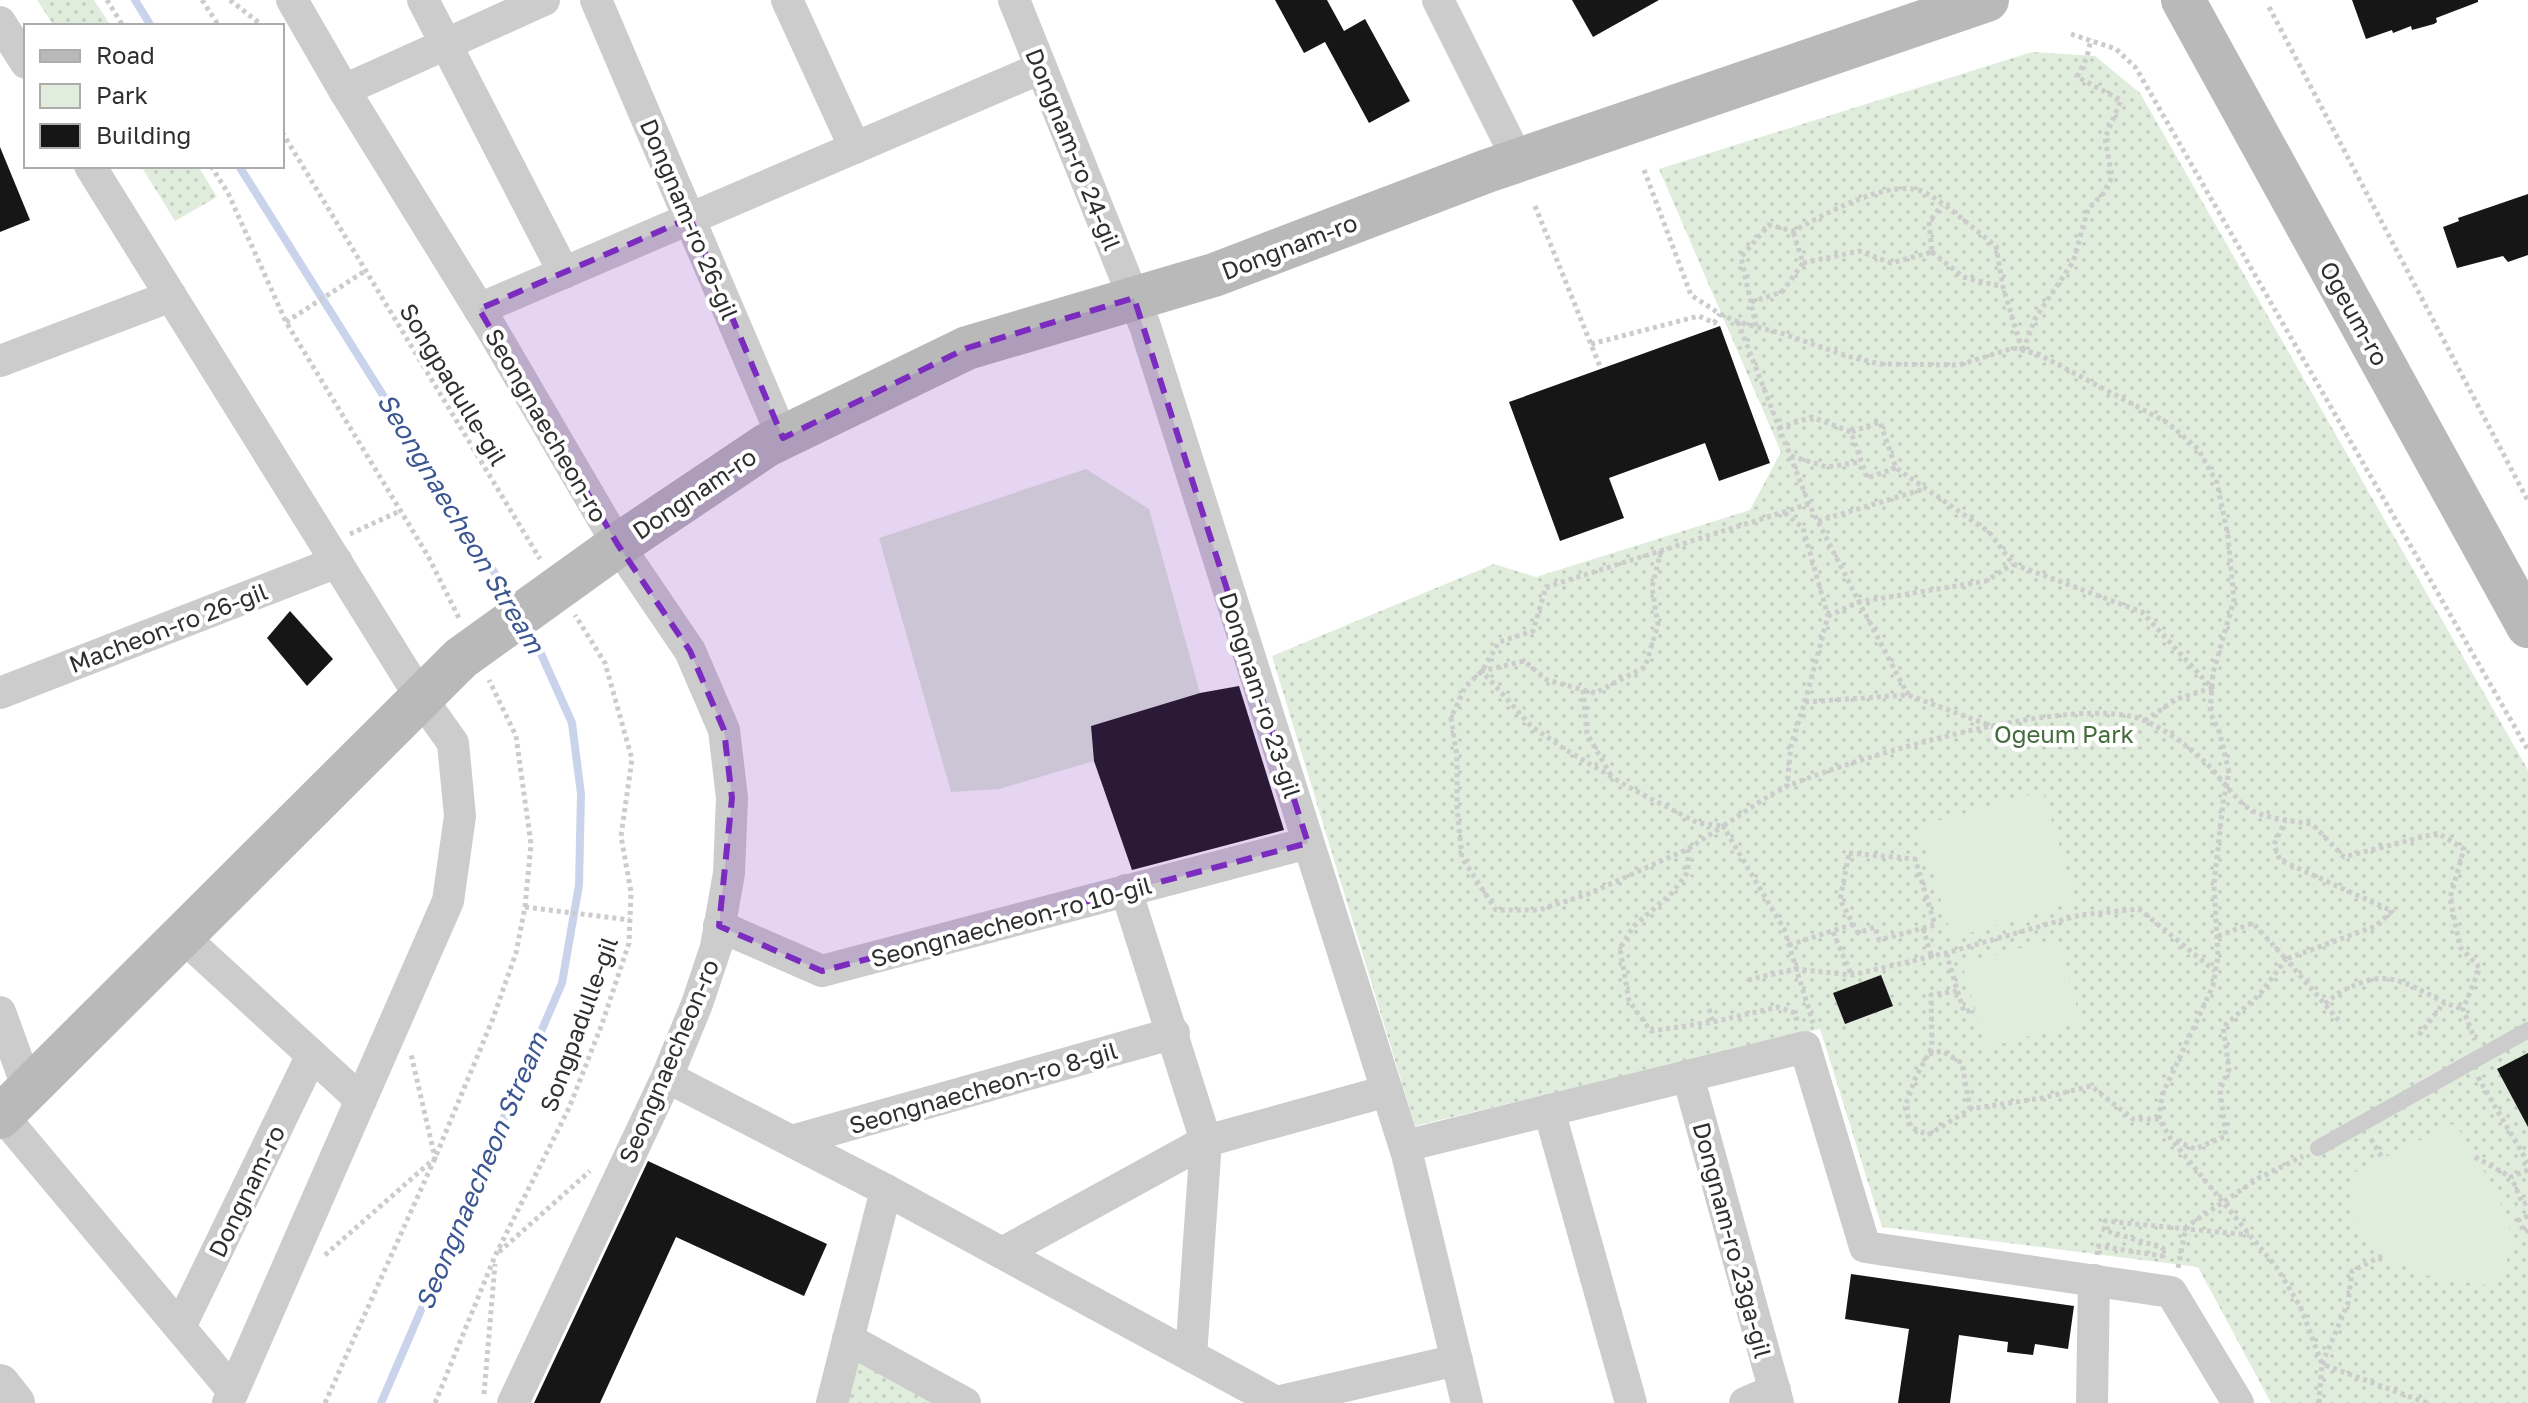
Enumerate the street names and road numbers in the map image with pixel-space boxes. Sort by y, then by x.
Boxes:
street label: Dongnam-ro 24-gil [1020,44,1128,254]
street label: Dongnam-ro 26-gil [635,114,745,324]
street label: Dongnam-ro [1217,207,1361,285]
street label: Ogeum-ro [2314,256,2396,370]
street label: Songpadulle-gil [394,298,514,470]
street label: Seongnaecheon-ro [480,323,614,527]
street label: Dongnam-ro [627,441,761,545]
street label: Macheon-ro 26-gil [65,576,271,678]
street label: Dongnam-ro 23-gil [1214,588,1308,802]
street label: Seongnaecheon-ro 10-gil [867,870,1155,972]
street label: Songpadulle-gil [533,933,623,1115]
street label: Seongnaecheon-ro [612,955,724,1167]
street label: Seongnaecheon-ro 8-gil [846,1035,1120,1139]
street label: Dongnam-ro 23ga-gil [1688,1119,1778,1361]
street label: Dongnam-ro [202,1120,290,1262]

